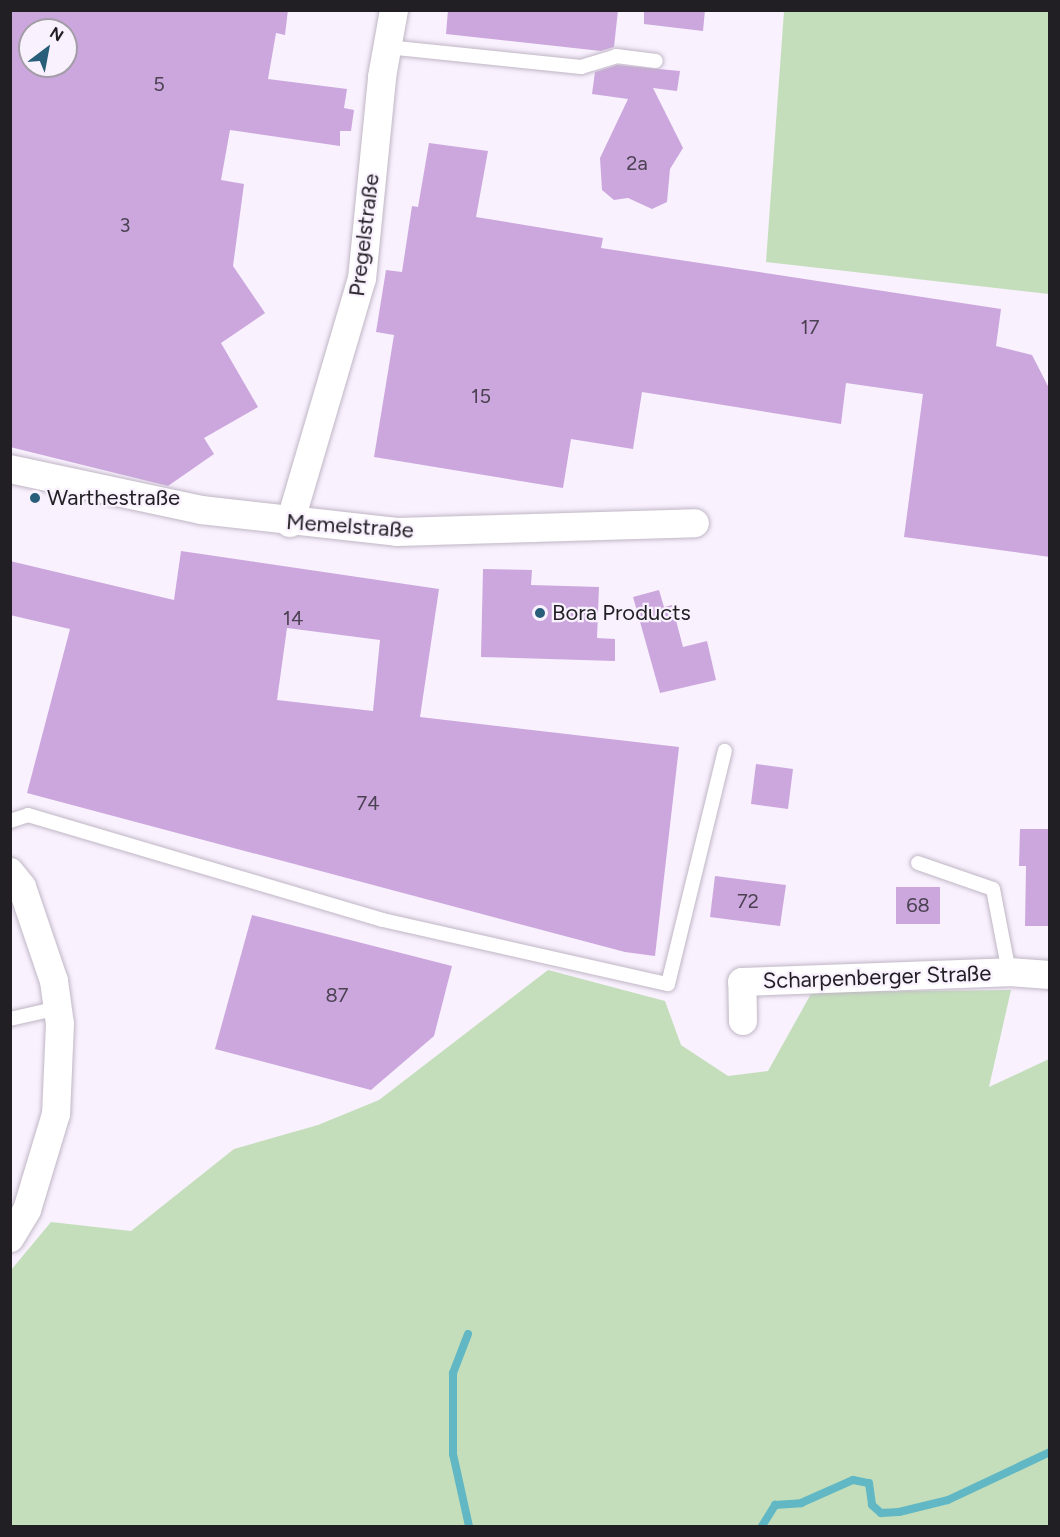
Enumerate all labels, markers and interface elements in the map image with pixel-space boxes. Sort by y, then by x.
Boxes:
north arrow [18,18,78,78]
text: N [46,23,67,45]
house number: 5 [153,72,165,96]
house number: 2a [626,151,648,175]
street label: Pregelstraße [343,172,385,298]
house number: 3 [120,213,130,237]
house number: 17 [801,315,819,339]
house number: 15 [471,384,491,408]
place label: Warthestraße [47,485,180,511]
marker: Warthestraße [28,491,42,505]
street label: Memelstraße [285,508,415,544]
place label: Bora Products [552,600,691,626]
house number: 14 [283,606,303,630]
marker: Bora Products [533,606,547,620]
house number: 74 [356,791,380,815]
house number: 72 [737,889,759,913]
house number: 68 [906,893,930,917]
street label: Scharpenberger Straße [762,960,992,994]
house number: 87 [325,983,349,1007]

